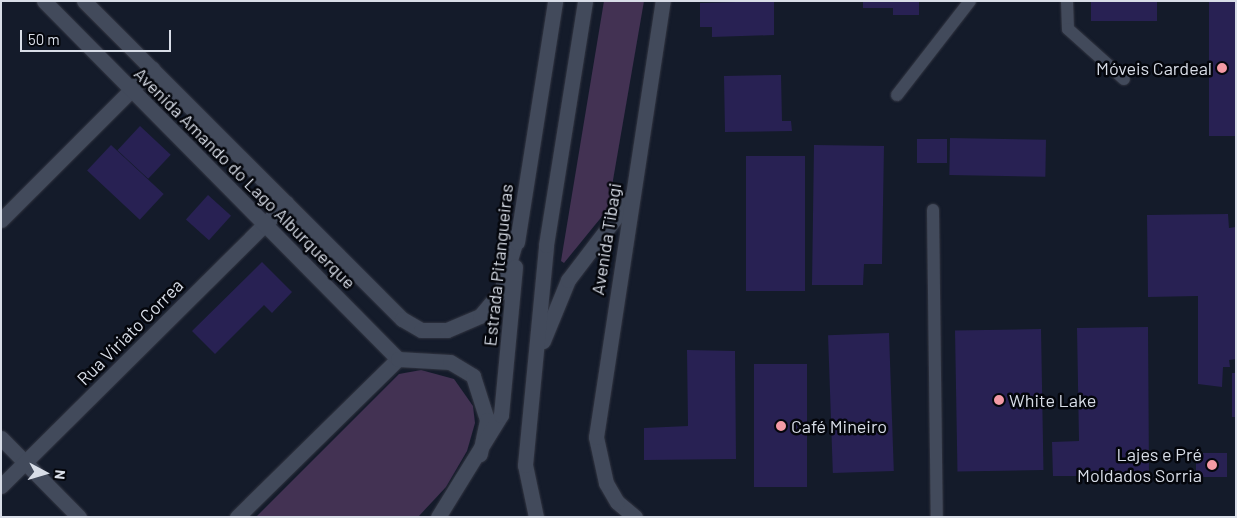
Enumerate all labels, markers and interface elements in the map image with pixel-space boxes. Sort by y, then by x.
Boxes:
scale bar [22,20,174,52]
text: 50 m [28,30,60,48]
place label: Móveis Cardeal [1096,57,1212,79]
marker: Móveis Cardeal [1216,62,1228,74]
street label: Avenida Amando do Lago Alburquerque [130,63,360,293]
street label: Avenida Tibagi [586,182,626,296]
street label: Estrada Pitangueiras [479,183,517,347]
street label: Rua Viriato Correa [72,274,188,390]
place label: White Lake [1009,389,1096,411]
marker: White Lake [993,394,1005,406]
place label: Café Mineiro [791,415,887,437]
marker: Café Mineiro [775,420,787,432]
place label: Lajes e Pré Moldados Sorria [1077,444,1202,486]
north arrow [20,448,70,498]
marker: Lajes e Pré Moldados Sorria [1206,459,1218,471]
text: N [51,469,69,480]

